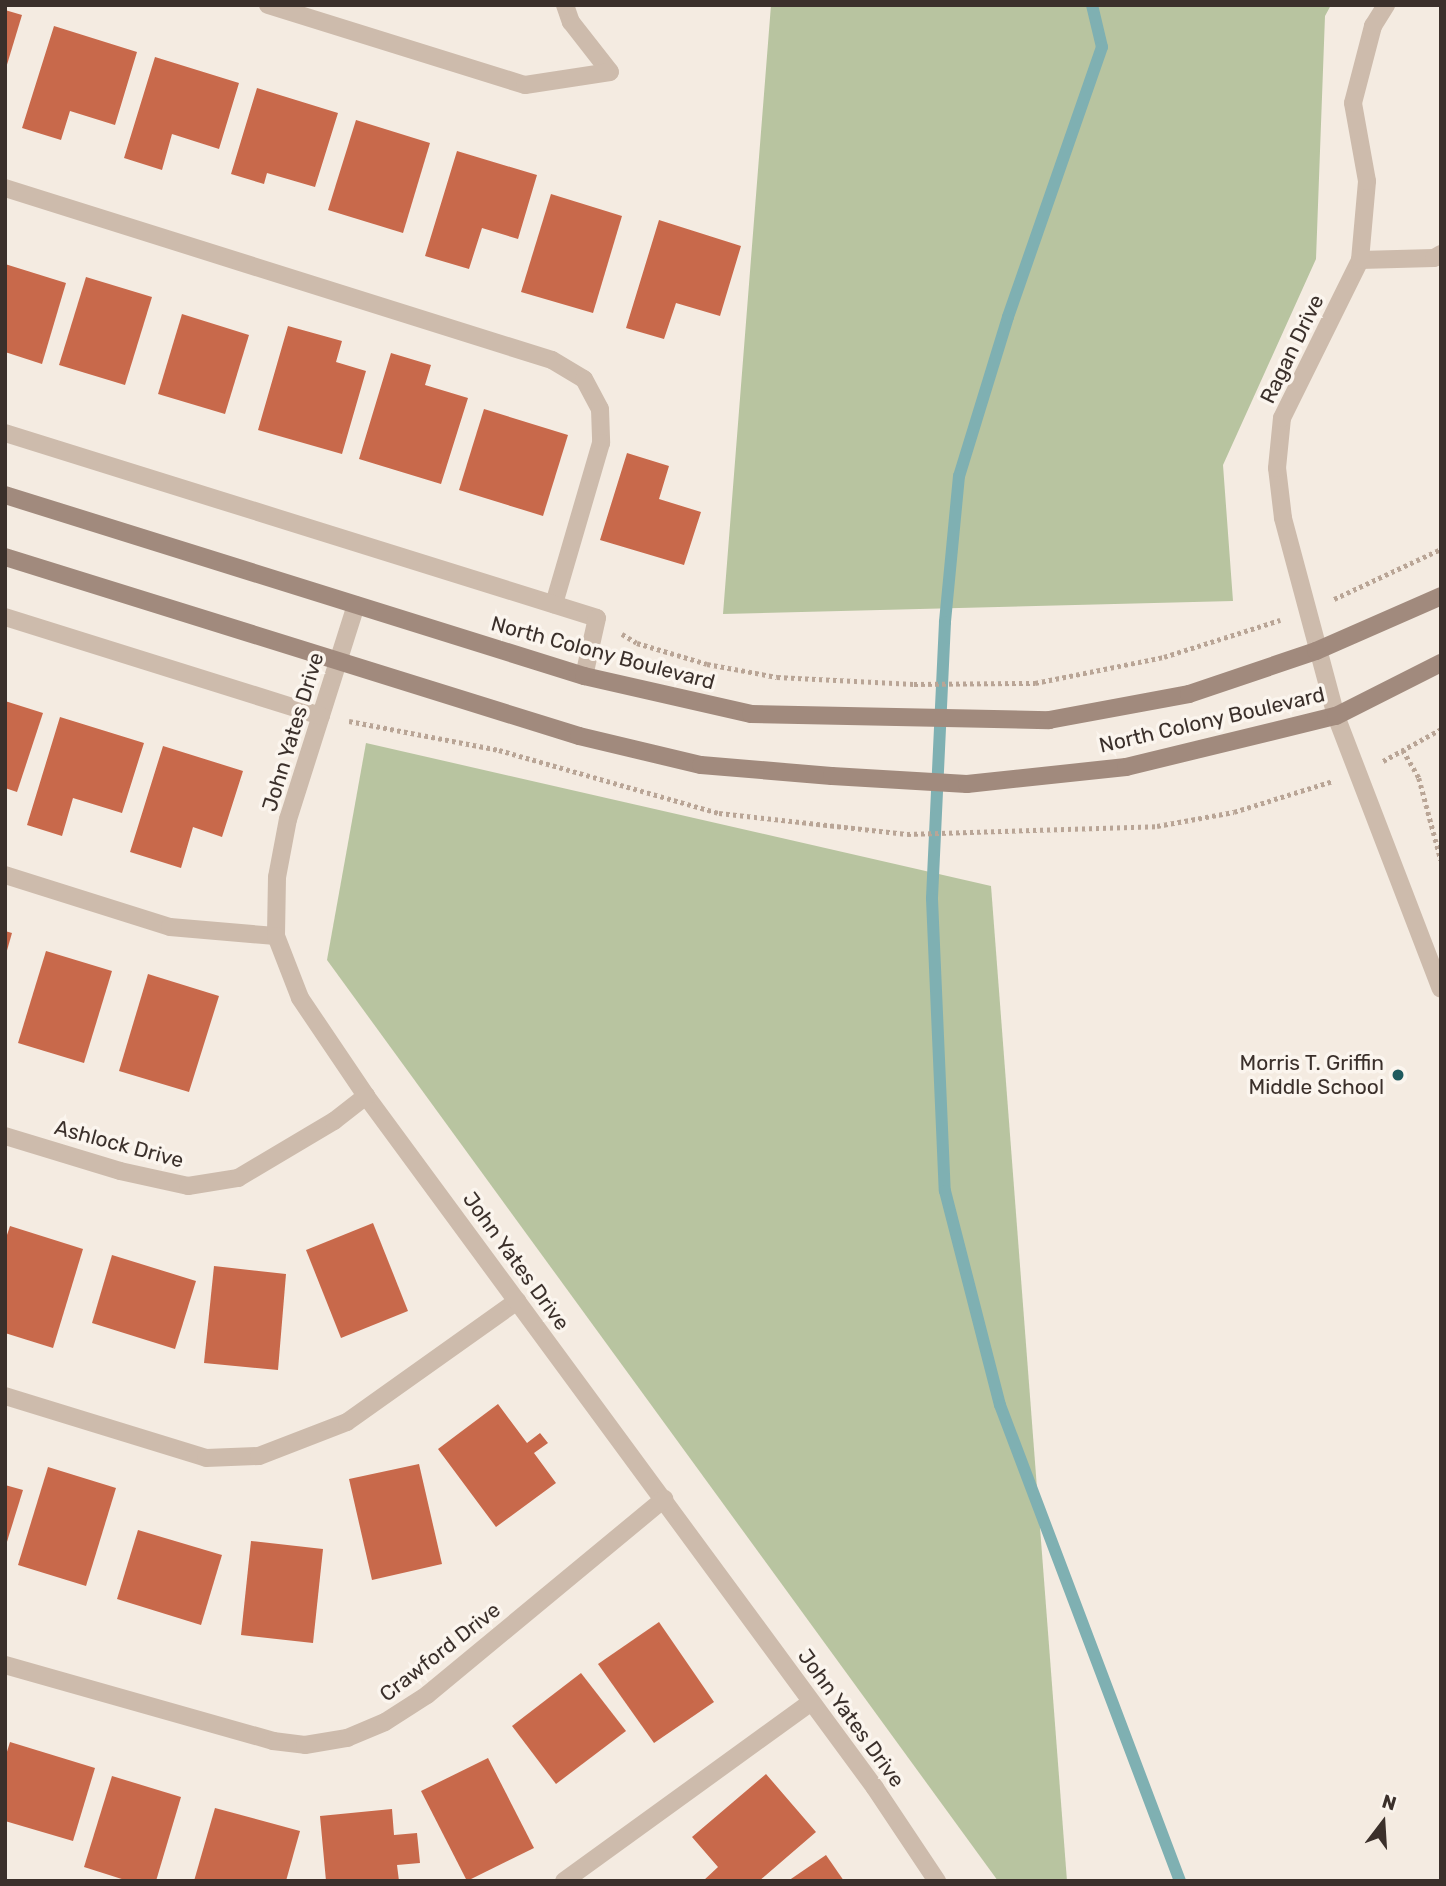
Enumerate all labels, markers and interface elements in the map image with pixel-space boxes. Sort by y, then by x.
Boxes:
street label: Ragan Drive [1255,291,1329,407]
street label: North Colony Boulevard [488,611,718,695]
street label: John Yates Drive [257,649,329,815]
street label: North Colony Boulevard [1096,682,1328,758]
place label: Morris T. Griffin Middle School [1239,1050,1384,1100]
marker: Morris T. Griffin Middle School [1390,1067,1406,1083]
street label: Ashlock Drive [52,1115,186,1173]
street label: John Yates Drive [457,1187,575,1335]
street label: Crawford Drive [375,1597,505,1707]
street label: John Yates Drive [792,1644,910,1792]
north arrow [1348,1788,1418,1858]
text: N [1379,1789,1399,1815]

